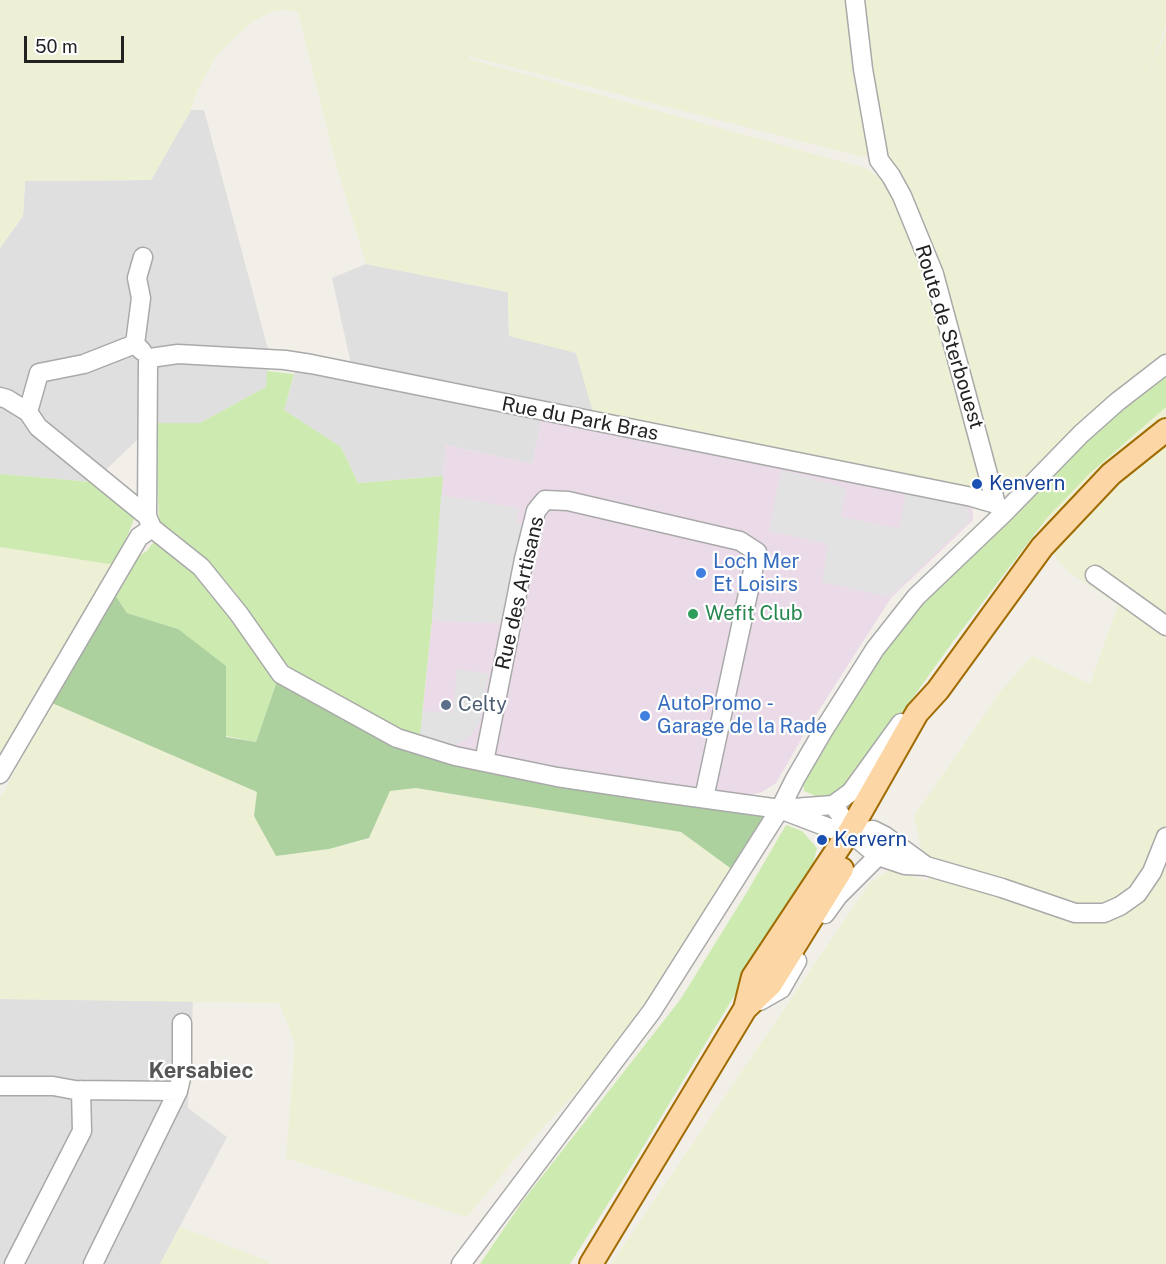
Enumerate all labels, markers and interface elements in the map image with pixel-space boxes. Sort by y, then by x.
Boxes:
scale bar [27,24,128,62]
text: 50 m [35,36,78,57]
street label: Route de Sterbouest [910,242,988,432]
street label: Rue du Park Bras [500,392,660,446]
place label: Kenvern [989,472,1065,496]
marker: Kenvern [970,477,984,491]
street label: Rue des Artisans [491,514,549,672]
place label: Loch Mer Et Loisirs [713,550,799,597]
marker: Loch Mer Et Loisirs [694,566,708,580]
place label: Wefit Club [705,602,803,626]
marker: Wefit Club [686,607,700,621]
place label: AutoPromo - Garage de la Rade [657,692,827,739]
place label: Celty [458,693,507,717]
marker: Celty [439,698,453,712]
marker: AutoPromo - Garage de la Rade [638,709,652,723]
place label: Kervern [834,828,907,852]
marker: Kervern [815,833,829,847]
district label: Kersabiec [149,1058,253,1084]

